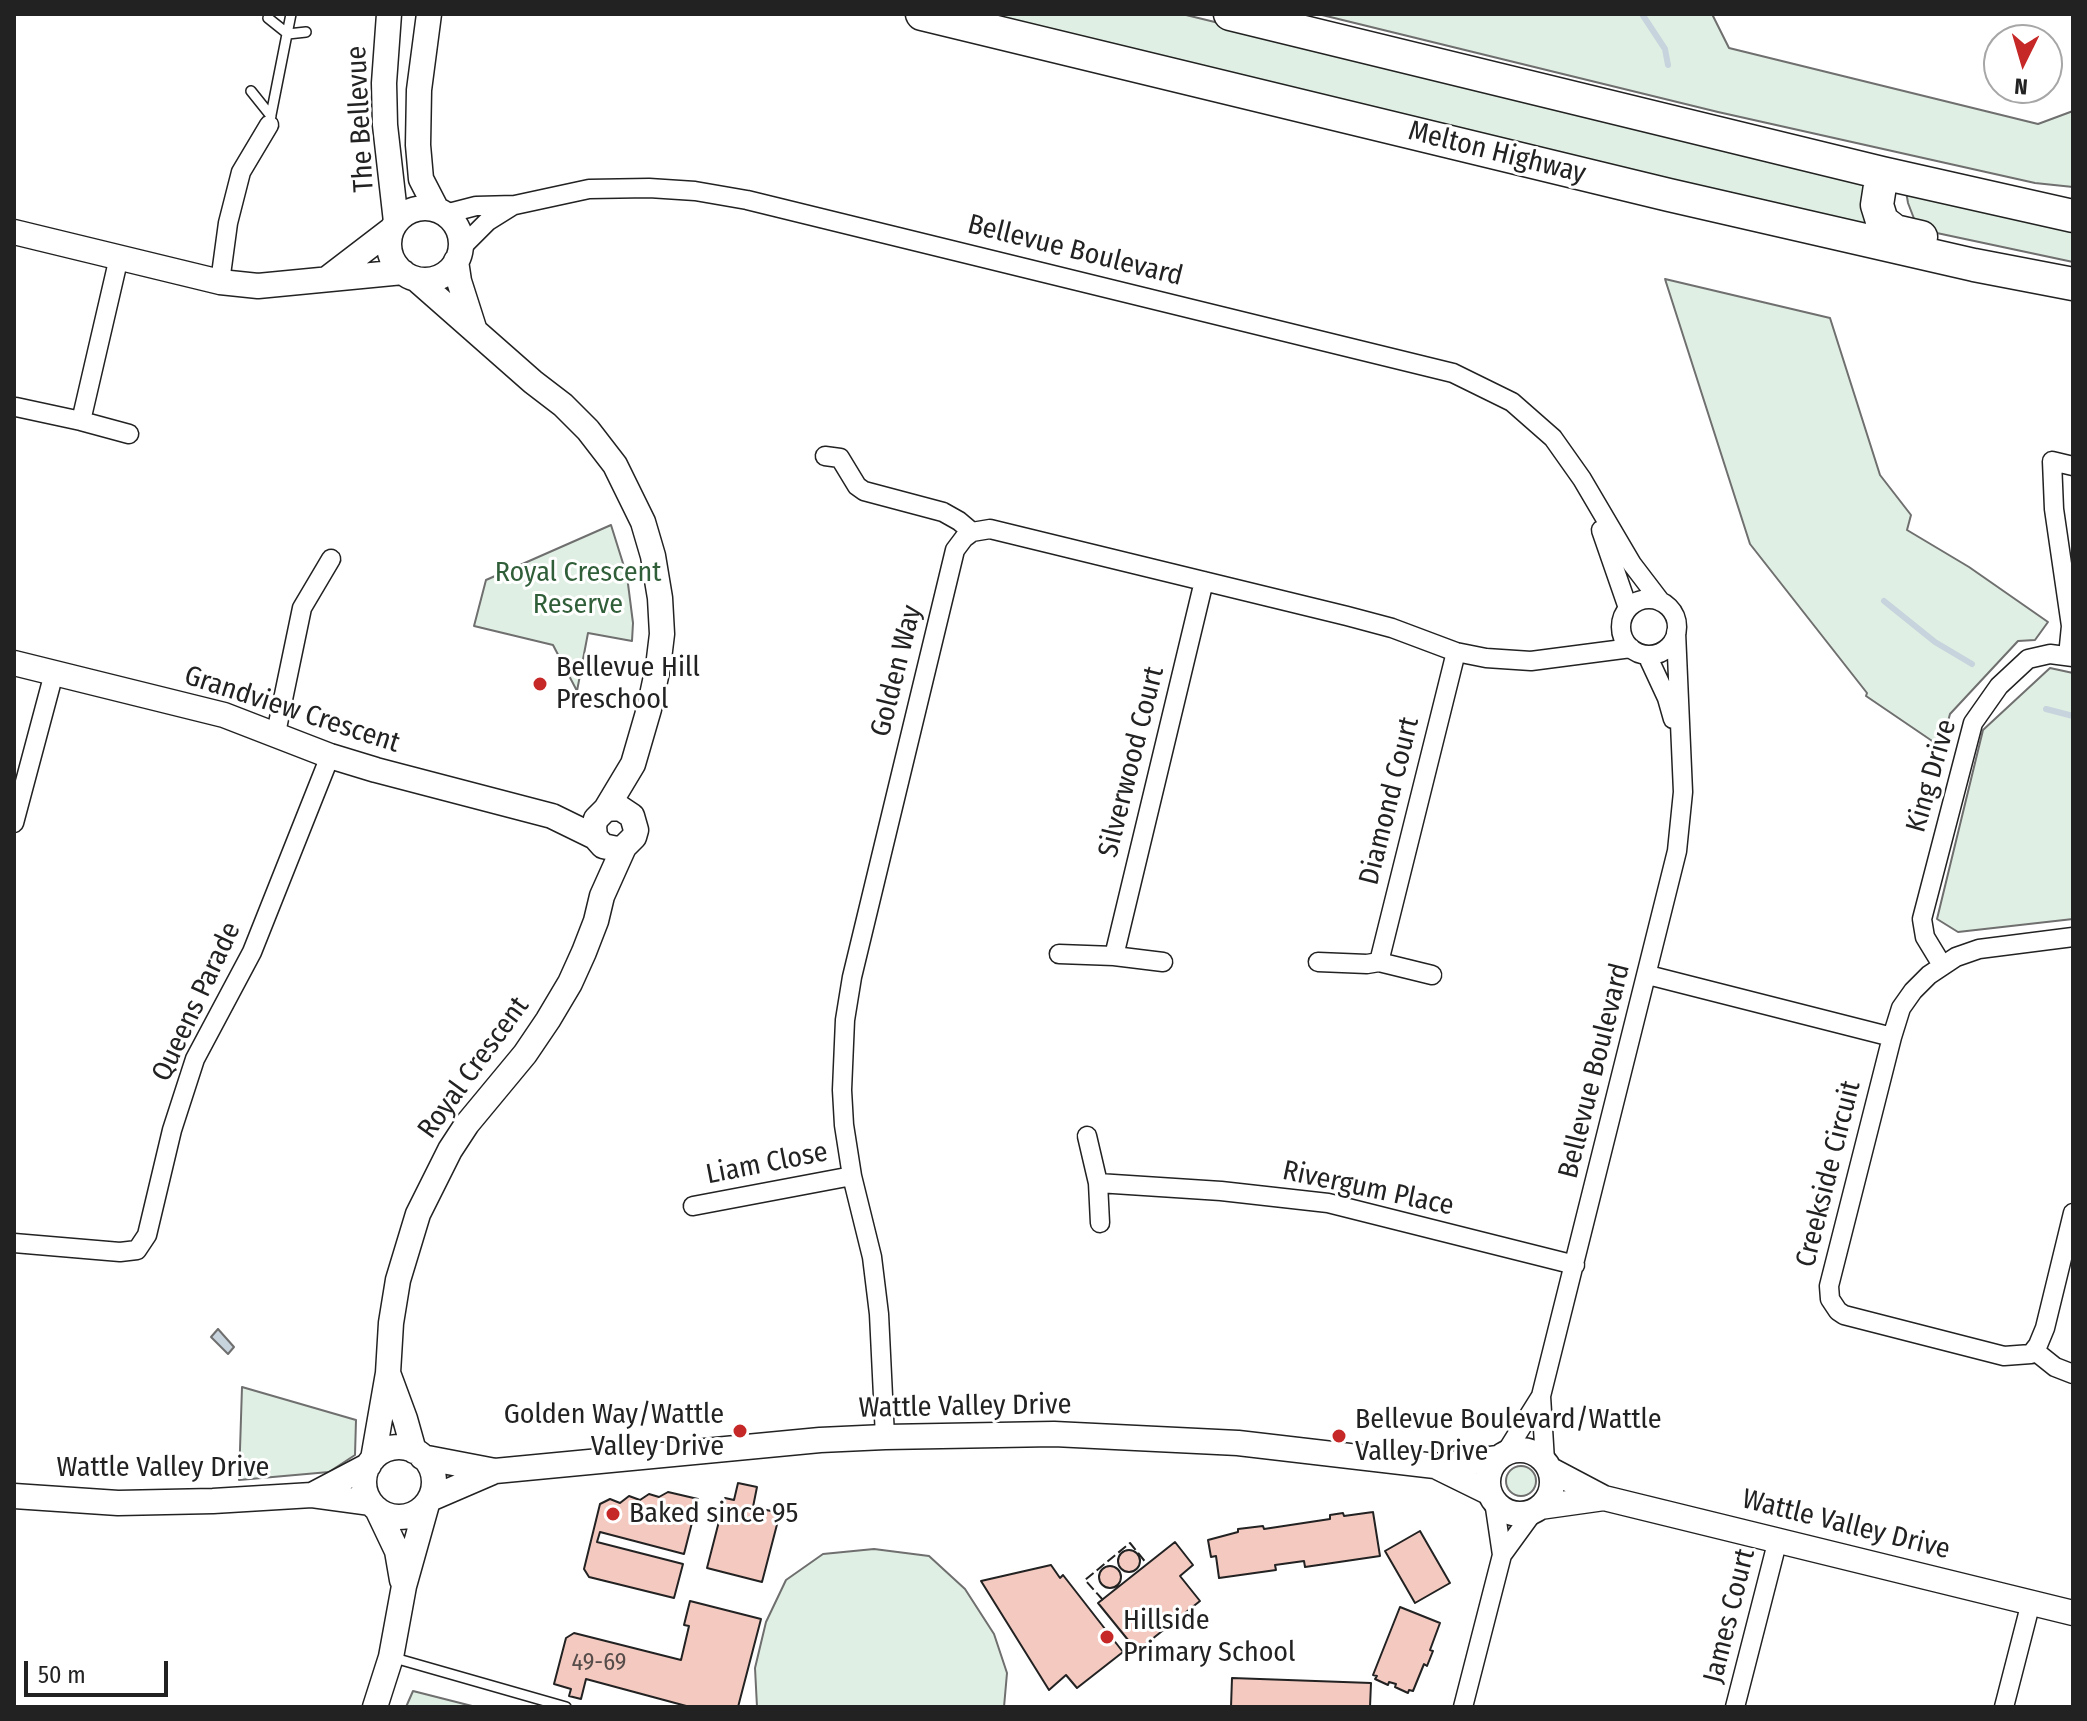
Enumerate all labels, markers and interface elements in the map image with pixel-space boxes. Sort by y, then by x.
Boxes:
north arrow [1983,24,2063,104]
street label: The Bellevue [340,45,382,193]
text: N [2013,72,2029,100]
street label: Melton Highway [1405,115,1589,191]
street label: Bellevue Boulevard [964,208,1186,294]
park label: Royal Crescent Reserve [495,556,661,622]
street label: Golden Way [864,602,930,740]
place label: Bellevue Hill Preschool [556,651,700,717]
street label: Grandview Crescent [180,659,404,761]
street label: Silverwood Court [1092,663,1172,861]
marker: Bellevue Hill Preschool [531,675,549,693]
street label: Diamond Court [1353,714,1427,888]
street label: King Drive [1900,716,1964,836]
street label: Queens Parade [146,917,248,1087]
street label: Bellevue Boulevard [1552,960,1638,1182]
street label: Royal Crescent [411,991,537,1145]
street label: Creekside Circuit [1790,1077,1868,1271]
street label: Liam Close [703,1136,831,1192]
street label: Rivergum Place [1279,1154,1457,1224]
street label: Wattle Valley Drive [858,1388,1072,1426]
place label: Golden Way/Wattle Valley Drive [504,1398,724,1464]
place label: Bellevue Boulevard/Wattle Valley Drive [1355,1403,1662,1469]
marker: Golden Way/Wattle Valley Drive [731,1422,749,1440]
marker: Bellevue Boulevard/Wattle Valley Drive [1330,1427,1348,1445]
street label: Wattle Valley Drive [57,1451,269,1485]
street label: Wattle Valley Drive [1739,1483,1953,1567]
place label: Baked since 95 [629,1497,798,1531]
marker: Baked since 95 [604,1505,622,1523]
street label: James Court [1697,1545,1763,1687]
place label: Hillside Primary School [1123,1604,1295,1670]
marker: Hillside Primary School [1098,1628,1116,1646]
scale bar [28,1645,172,1695]
house number: 49-69 [572,1649,626,1677]
text: 50 m [38,1661,86,1689]

